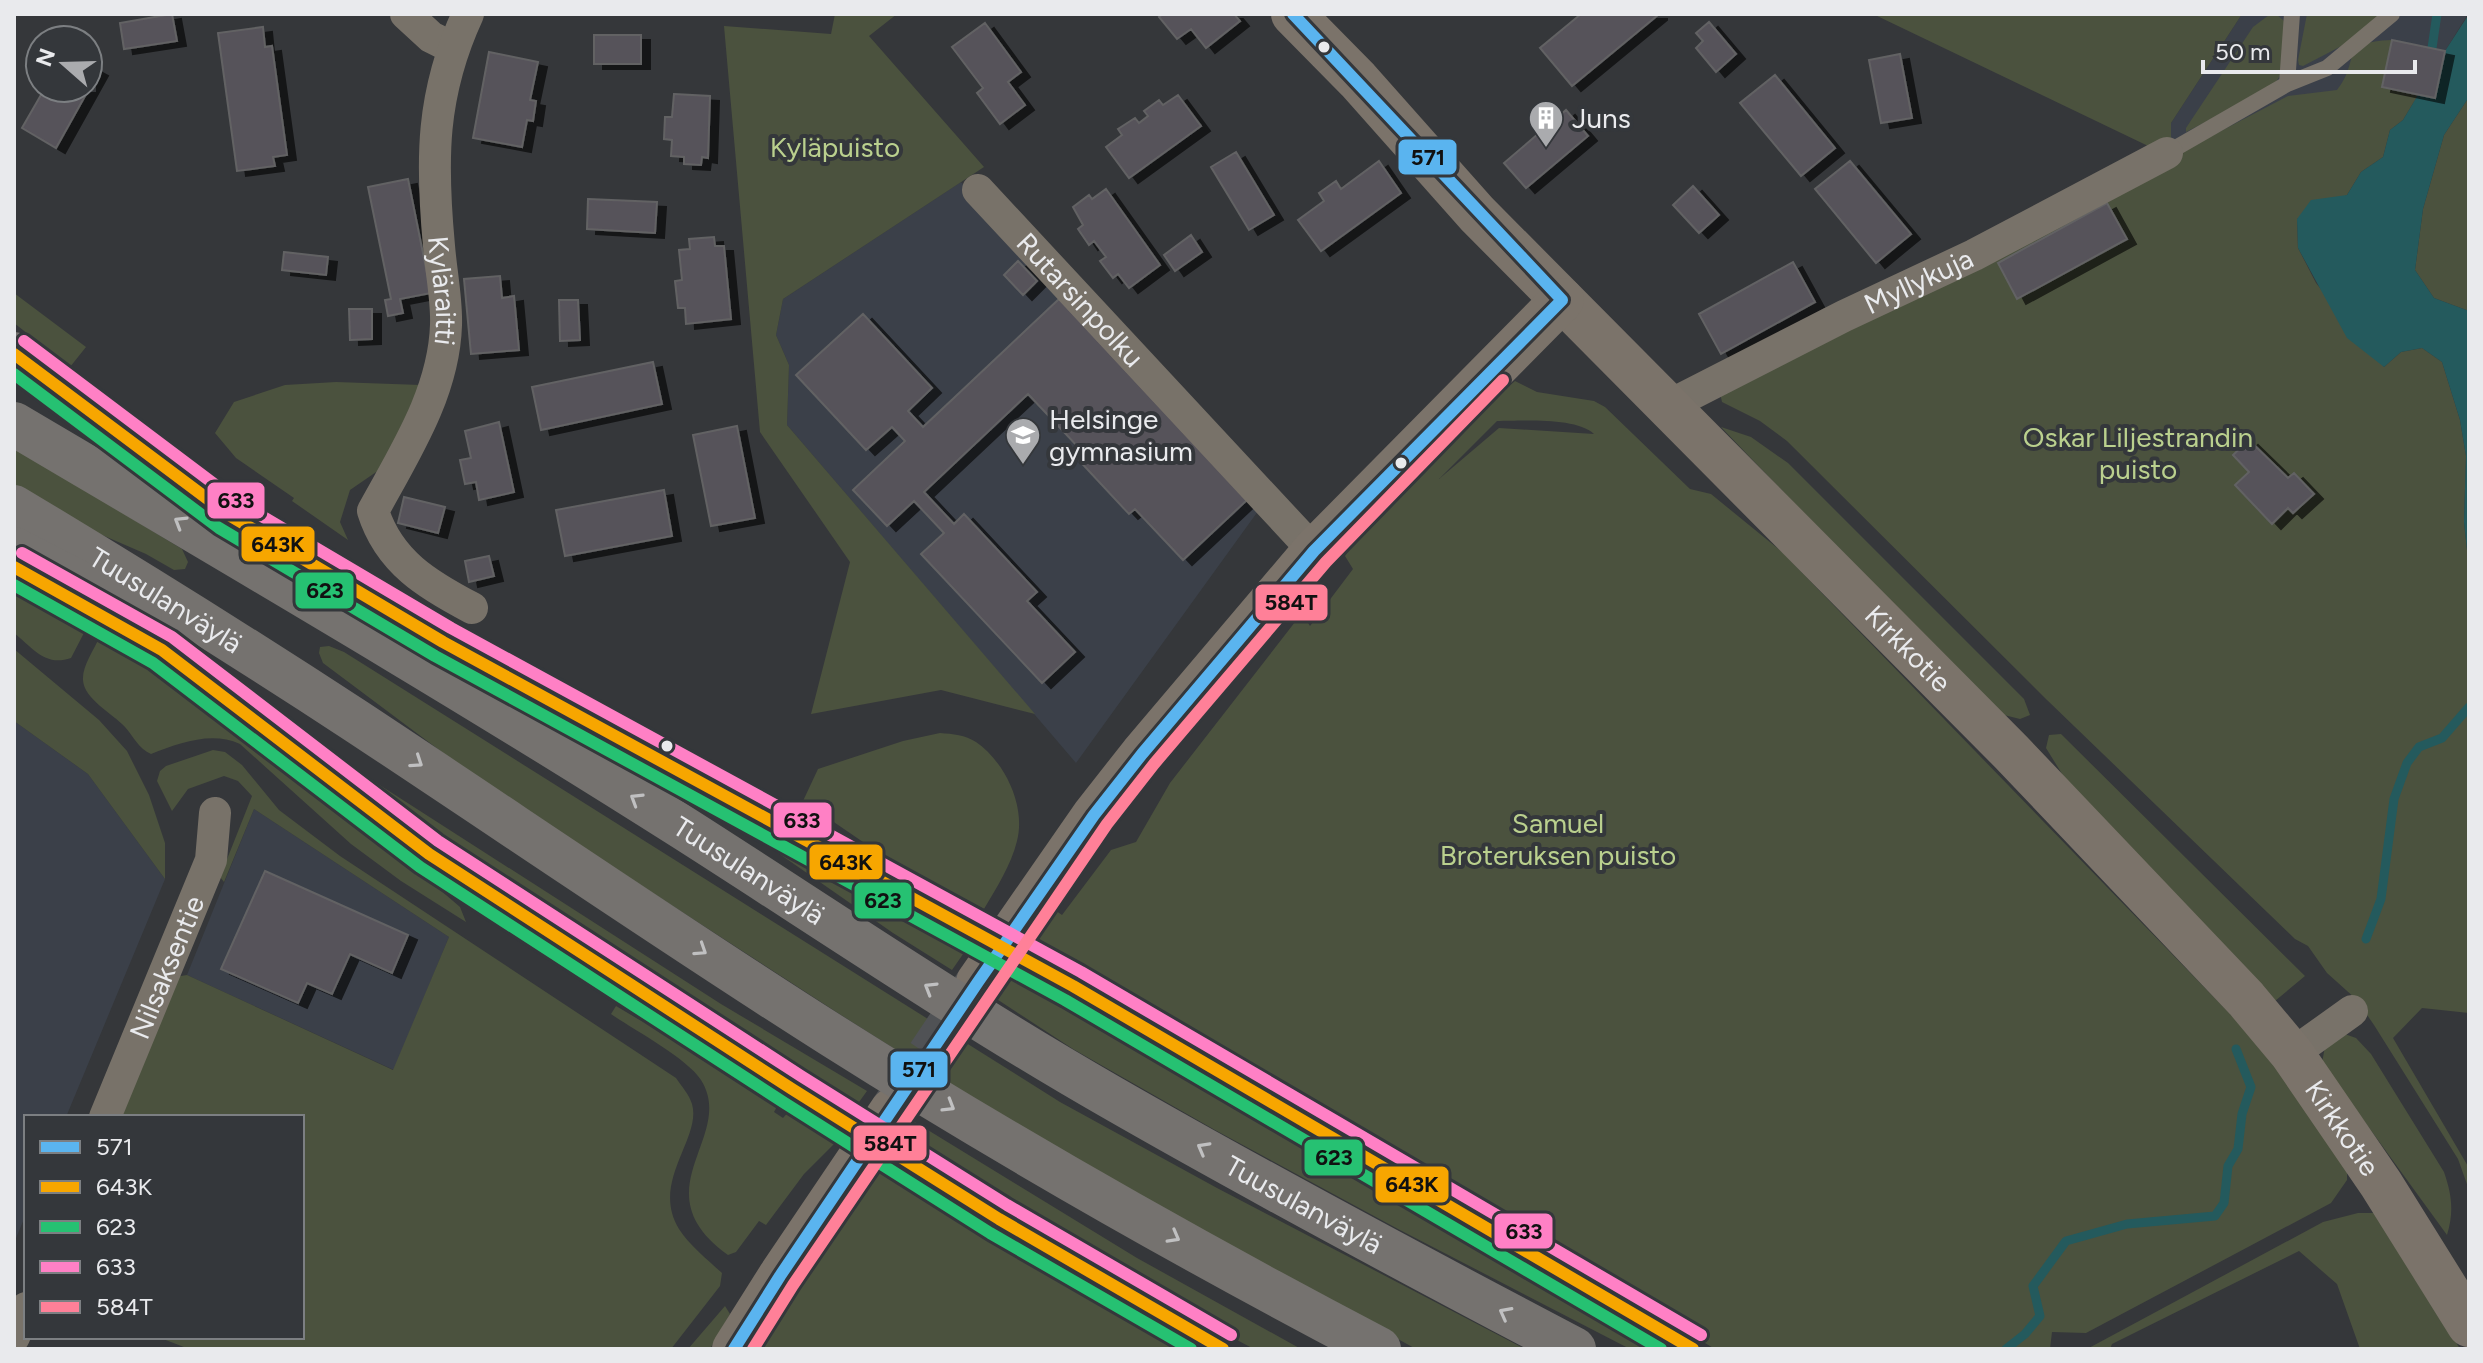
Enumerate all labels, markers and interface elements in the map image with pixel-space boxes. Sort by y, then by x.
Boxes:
north arrow [24,24,104,104]
scale bar [2203,24,2415,74]
text: 50 m [2215,37,2271,66]
unlabelled marker [1316,39,1332,55]
text: N [30,45,61,70]
building icon: Juns [1527,99,1565,149]
place label: Juns [1572,101,1631,135]
park label: Kyläpuisto [770,130,900,164]
line badge: 571 [1397,138,1458,176]
text: 571 [1411,144,1445,171]
street label: Rutarsinpolku [1010,226,1151,374]
street label: Kyläraitti [421,234,463,348]
street label: Myllykuja [1859,241,1979,321]
place label: Helsinge gymnasium [1049,402,1193,468]
school or university icon: Helsinge gymnasium [1004,416,1042,466]
park label: Oskar Liljestrandin puisto [2023,420,2253,486]
unlabelled marker [1393,455,1409,471]
line badge: 633 [206,481,266,520]
text: 633 [217,487,255,514]
one-way arrow [174,517,189,532]
line badge: 643K [240,525,316,563]
text: 643K [251,531,305,558]
street label: Tuusulanväylä [83,540,249,660]
line badge: 623 [294,571,355,610]
text: 623 [306,577,344,604]
line badge: 584T [1254,583,1329,622]
text: 584T [1264,589,1318,616]
street label: Kirkkotie [1858,598,1959,699]
unlabelled marker [659,738,675,754]
one-way arrow [408,752,423,767]
one-way arrow [630,793,645,809]
line badge: 633 [772,801,833,839]
park label: Samuel Broteruksen puisto [1440,806,1676,872]
text: 633 [783,807,821,834]
street label: Tuusulanväylä [667,809,831,932]
line badge: 643K [808,843,884,881]
text: 643K [819,849,873,876]
line badge: 623 [853,881,913,920]
text: 623 [864,887,902,914]
street label: Nilsaksentie [122,891,211,1044]
one-way arrow [693,940,707,955]
one-way arrow [924,982,939,998]
line badge: 571 [889,1050,949,1089]
text: 571 [902,1056,936,1083]
street label: Kirkkotie [2298,1073,2387,1182]
one-way arrow [940,1097,955,1112]
legend [24,1115,304,1339]
line badge: 584T [852,1124,928,1162]
text: 584T [863,1130,917,1157]
text: 571 [96,1132,133,1161]
line badge: 623 [1303,1138,1364,1177]
one-way arrow [1196,1143,1211,1158]
text: 623 [1315,1144,1353,1171]
street label: Tuusulanväylä [1219,1148,1388,1261]
line badge: 643K [1374,1165,1450,1204]
text: 643K [1385,1171,1439,1198]
text: 643K [96,1172,153,1201]
text: 623 [96,1212,136,1241]
line badge: 633 [1493,1212,1554,1250]
text: 633 [1505,1218,1543,1245]
one-way arrow [1165,1227,1179,1243]
text: 633 [96,1252,136,1281]
text: 584T [96,1292,153,1321]
one-way arrow [1498,1307,1513,1322]

